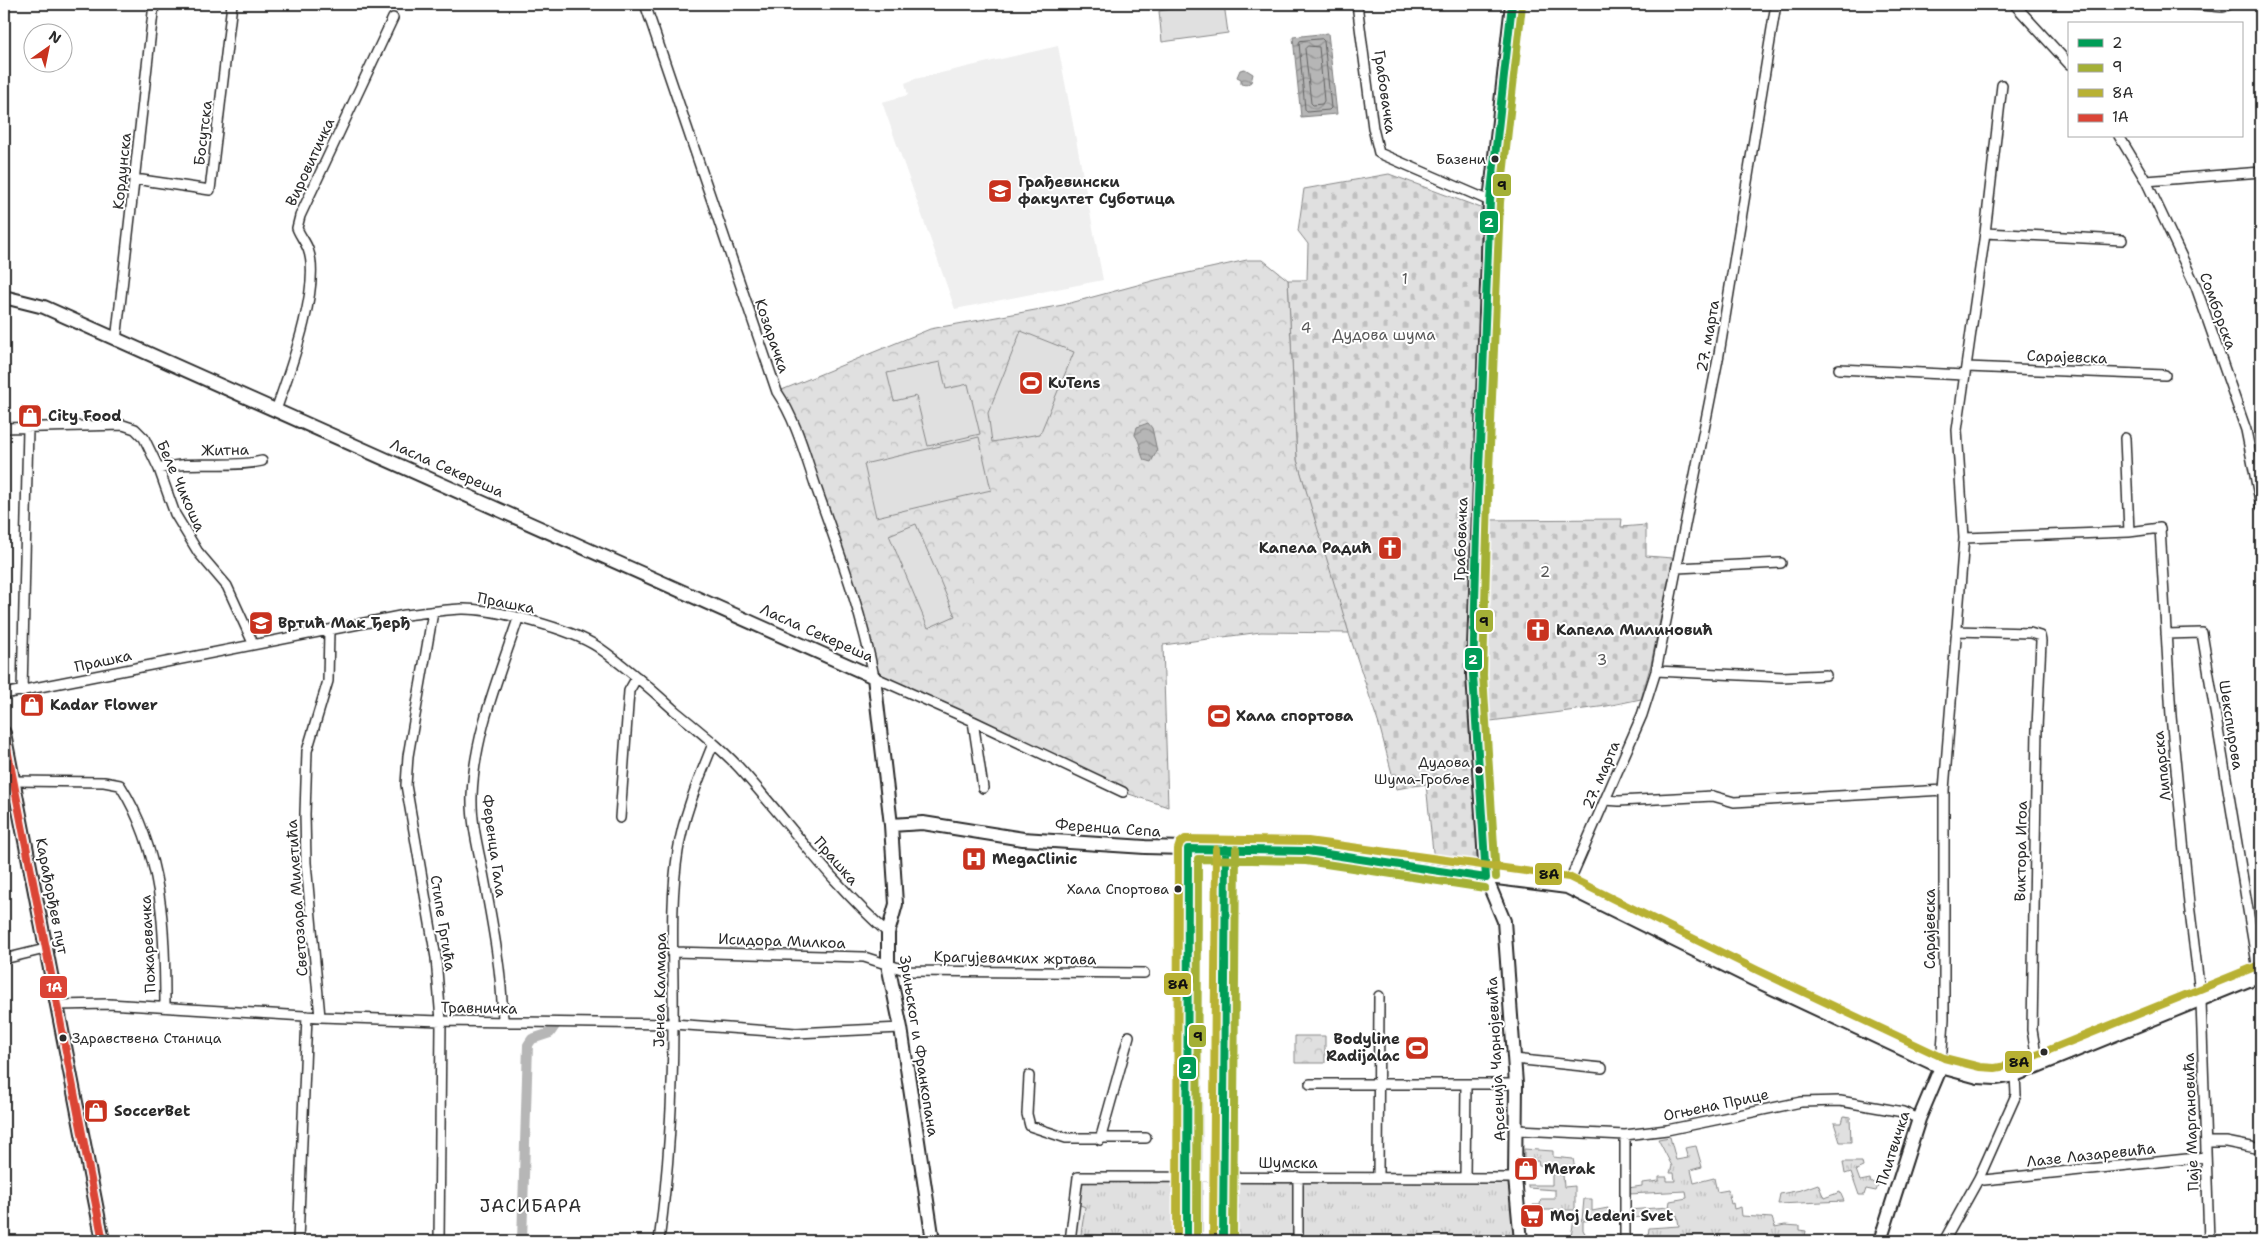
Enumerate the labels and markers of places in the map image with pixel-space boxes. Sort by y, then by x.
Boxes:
place label: Базени [1436,150,1486,168]
marker: Базени [1490,154,1500,164]
place label: Грађевински факултет Суботица [1018,172,1176,209]
school or university icon: Грађевински факултет Суботица [987,178,1013,204]
sports icon: KuTens [1018,370,1044,396]
place label: KuTens [1048,373,1101,393]
shop icon: City Food [17,403,43,429]
place label: City Food [48,406,122,426]
church icon: Капела Радић [1377,535,1403,561]
place label: Капела Радић [1259,538,1372,558]
school or university icon: Вртић Мак Ђерђ [248,610,274,636]
place label: Вртић Мак Ђерђ [278,613,411,633]
church icon: Капела Милиновић [1525,617,1551,643]
place label: Капела Милиновић [1556,620,1713,640]
shop icon: Kadar Flower [19,692,45,718]
place label: Kadar Flower [50,695,158,715]
sports icon: Хала спортова [1206,703,1232,729]
place label: Хала спортова [1236,706,1354,726]
place label: Дудова Шума-Гробље [1374,753,1470,788]
marker: Дудова Шума-Гробље [1474,765,1484,775]
hospital icon: MegaClinic [961,846,987,872]
place label: MegaClinic [992,849,1078,869]
place label: Хала Спортова [1067,880,1169,898]
marker: Хала Спортова [1173,884,1183,894]
place label: Здравствена Станица [72,1029,222,1047]
place label: Bodyline Radijalac [1326,1029,1400,1066]
marker: Здравствена Станица [58,1033,68,1043]
sports icon: Bodyline Radijalac [1404,1035,1430,1061]
unlabelled marker [2039,1047,2049,1057]
shop icon: SoccerBet [83,1098,109,1124]
place label: SoccerBet [114,1101,190,1121]
shop icon: Merak [1513,1156,1539,1182]
place label: Merak [1544,1159,1596,1179]
supermarket icon: Moj Ledeni Svet [1519,1203,1545,1229]
place label: Moj Ledeni Svet [1550,1206,1673,1226]

